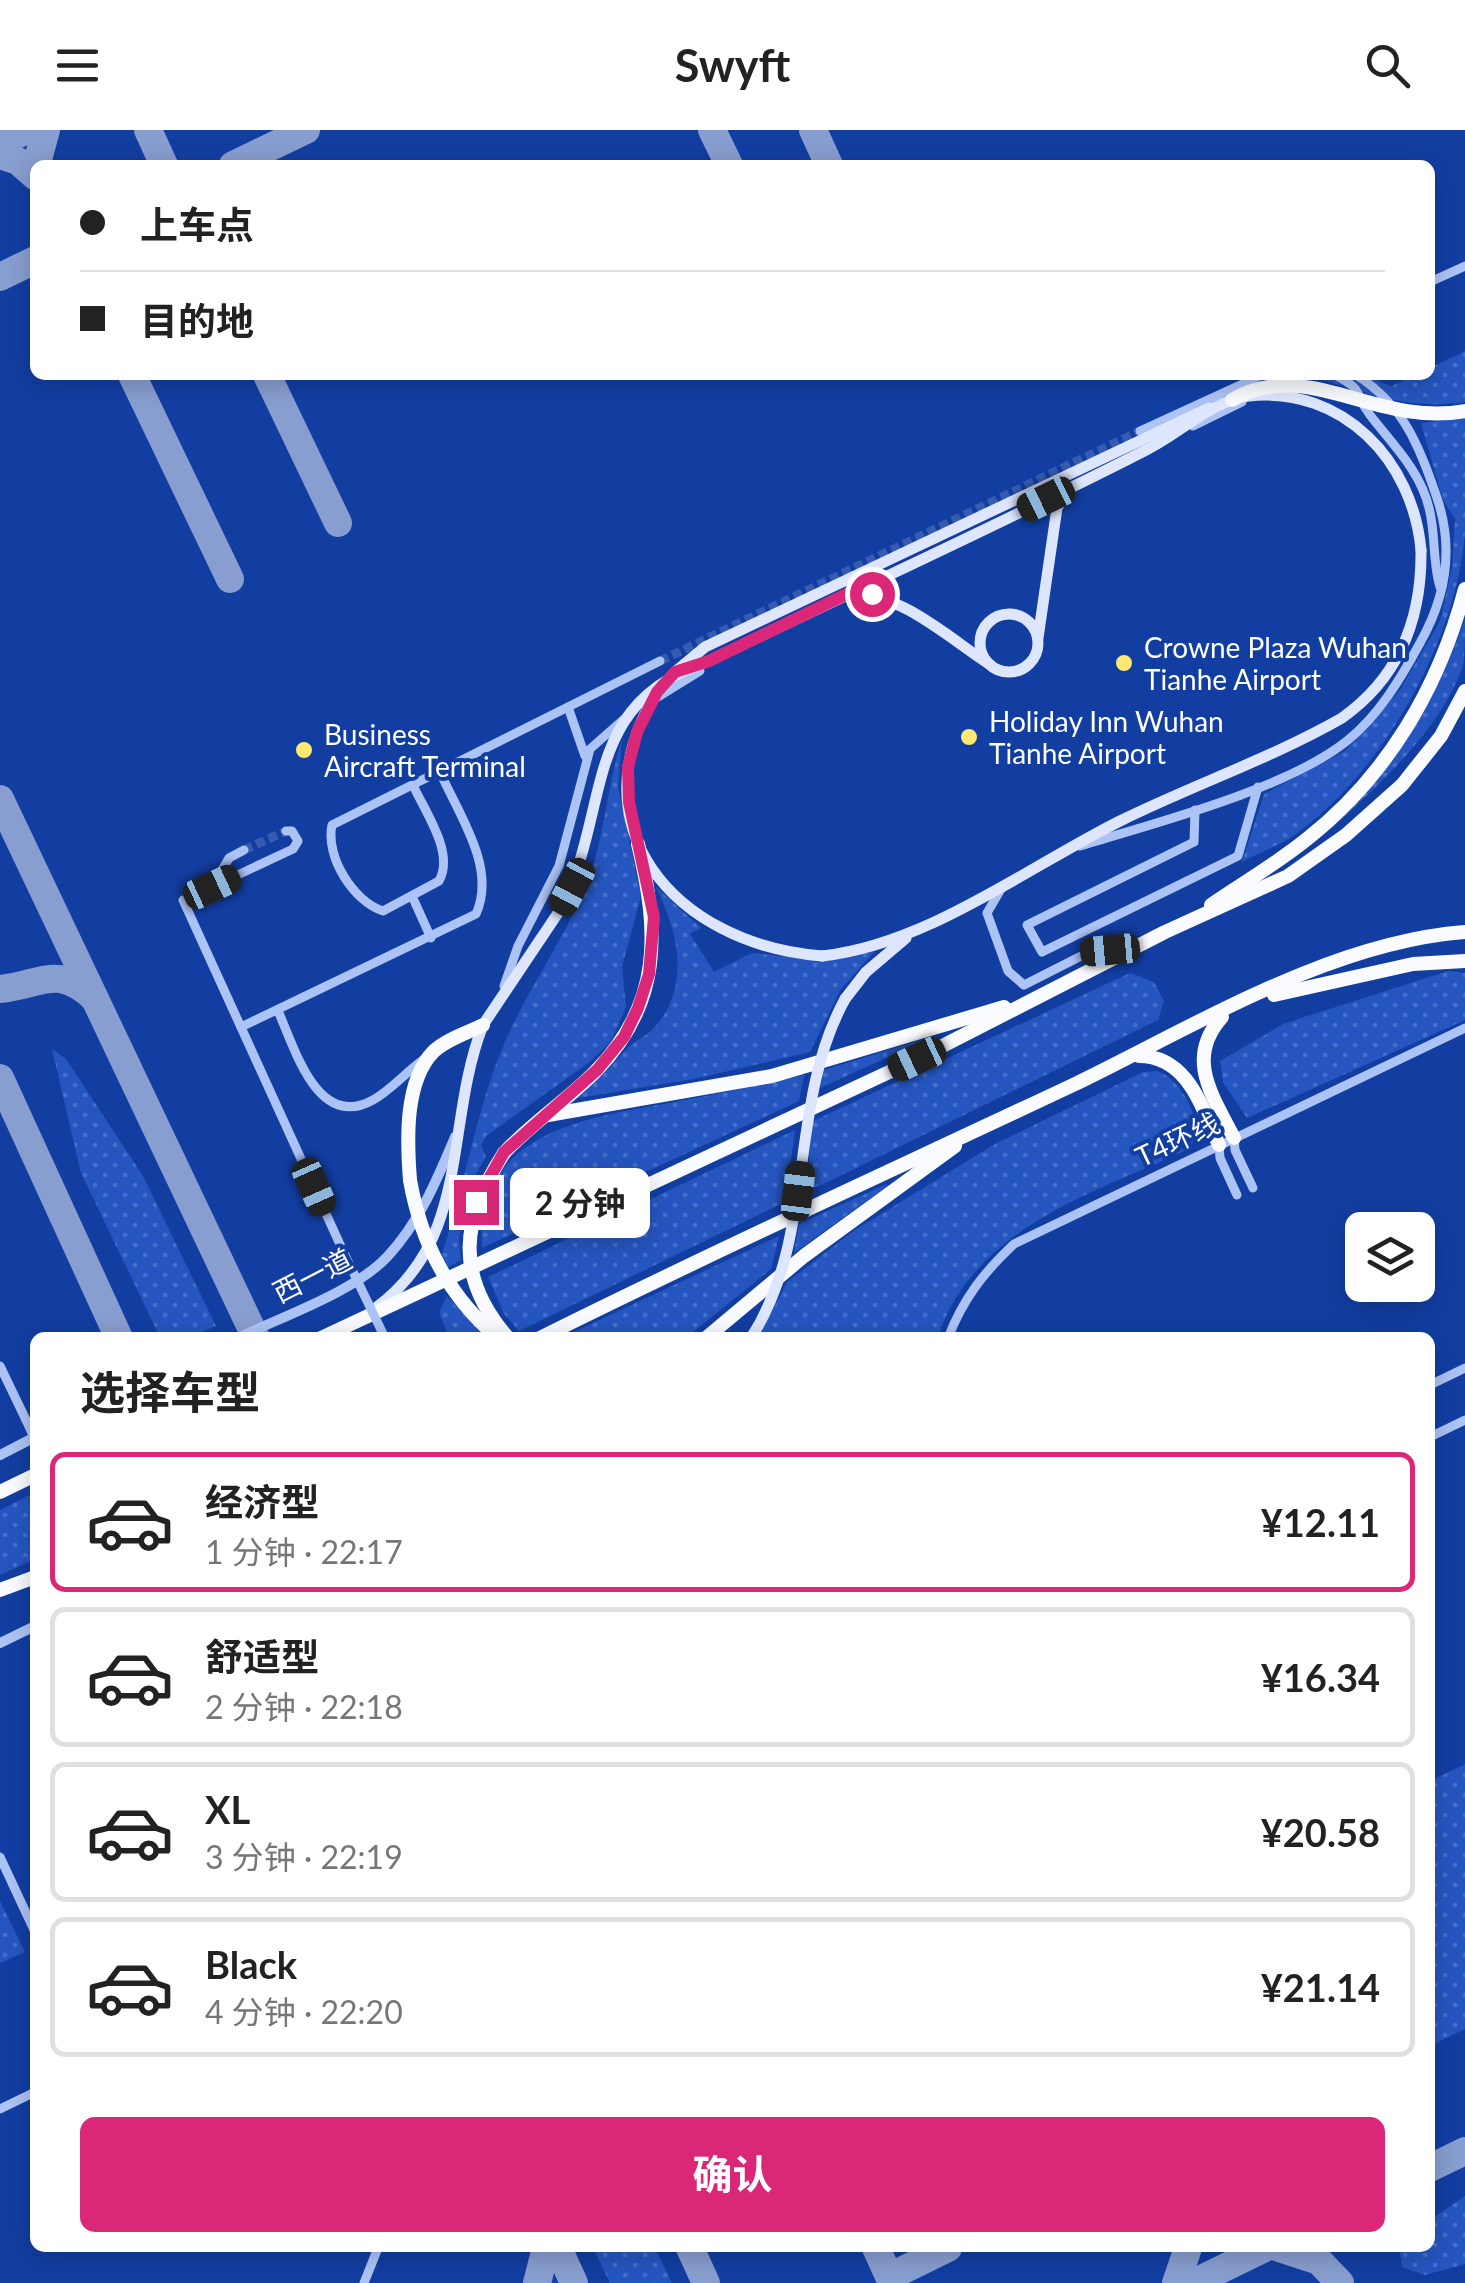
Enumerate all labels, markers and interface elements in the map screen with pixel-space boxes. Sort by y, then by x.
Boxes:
icon: menu [50,38,105,93]
text: Swyft [675,38,790,92]
icon: search [1360,38,1415,93]
text: 上车点 [140,201,254,247]
text: 目的地 [140,297,254,343]
car [1012,472,1080,526]
route start [850,572,895,617]
place label: Crowne Plaza Wuhan Tianhe Airport [1144,630,1407,696]
marker: Crowne Plaza Wuhan Tianhe Airport [1113,652,1135,674]
place label: Holiday Inn Wuhan Tianhe Airport [989,704,1224,770]
place label: Business Aircraft Terminal [324,717,526,783]
marker: Holiday Inn Wuhan Tianhe Airport [958,726,980,748]
marker: Business Aircraft Terminal [293,739,315,761]
car [545,853,599,921]
car [178,861,246,913]
car [1079,932,1141,968]
car [883,1033,951,1085]
street label: T4环线 [1130,1105,1224,1173]
car [288,1153,340,1221]
car [779,1159,817,1223]
callout: 2 分钟 [511,1167,651,1237]
route end [454,1180,499,1225]
text: 2 分钟 [535,1183,625,1222]
map controls [1345,1212,1435,1302]
button: layers [1345,1212,1435,1302]
street label: 西一道 [267,1241,357,1309]
text: 选择车型 [80,1365,260,1419]
icon: car [85,1477,175,1567]
text: 经济型 [205,1478,319,1524]
text: ¥12.11 [1261,1499,1380,1545]
text: 1 分钟 · 22:17 [205,1532,403,1571]
icon: car [85,1632,175,1722]
text: 舒适型 [205,1633,319,1679]
text: ¥16.34 [1261,1654,1380,1700]
text: 2 分钟 · 22:18 [205,1687,403,1726]
text: XL [205,1786,250,1832]
icon: car [85,1787,175,1877]
text: ¥20.58 [1261,1809,1380,1855]
text: 3 分钟 · 22:19 [205,1837,403,1876]
text: Black [205,1941,297,1987]
icon: car [85,1942,175,2032]
text: ¥21.14 [1261,1964,1380,2010]
text: 4 分钟 · 22:20 [205,1992,403,2031]
button: 确认 [80,2117,1385,2232]

